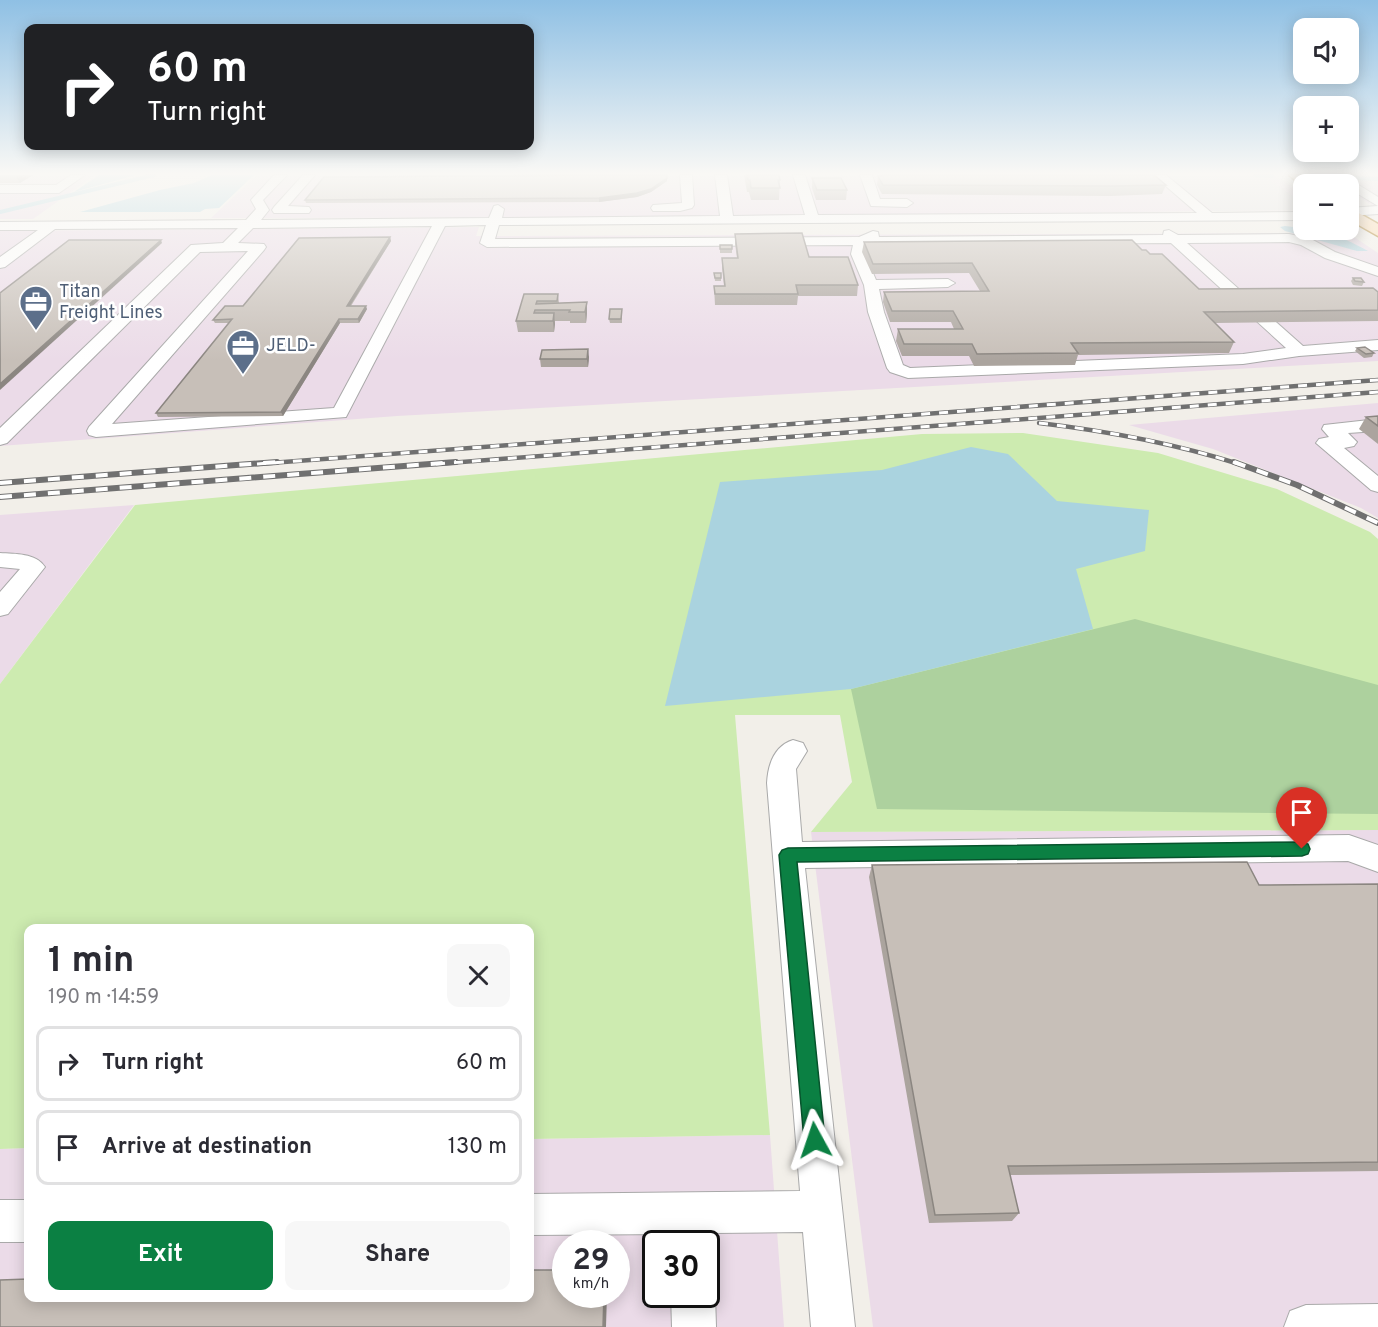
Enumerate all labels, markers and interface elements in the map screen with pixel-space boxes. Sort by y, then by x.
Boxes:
map controls [1293,18,1359,240]
button: sound [1293,18,1359,84]
text: 60 m [147,44,248,97]
icon: right [48,48,126,126]
text: Turn right [147,96,266,130]
button: + [1293,96,1359,162]
button: − [1293,174,1359,240]
place label: Titan Freight Lines [59,281,163,325]
office icon: Titan Freight Lines [18,284,54,331]
office icon: JELD- [225,328,261,375]
place label: JELD- [266,335,316,358]
pin [1276,787,1327,849]
icon: arrive [1285,796,1318,829]
text: 1 min [48,939,134,985]
button: close [447,944,510,1007]
text: 190 m · 14:59 [48,985,159,1011]
icon: right [51,1047,84,1080]
text: Turn right [102,1050,204,1077]
text: 60 m [456,1050,507,1077]
position arrow [783,1108,847,1172]
icon: arrive [51,1131,84,1164]
text: Arrive at destination [102,1134,312,1161]
text: 130 m [448,1134,507,1161]
button: Exit [48,1221,273,1290]
button: Share [285,1221,510,1290]
speed limit sign: 30 [642,1230,720,1308]
text: 29 [573,1243,609,1280]
text: km/h [573,1275,609,1294]

